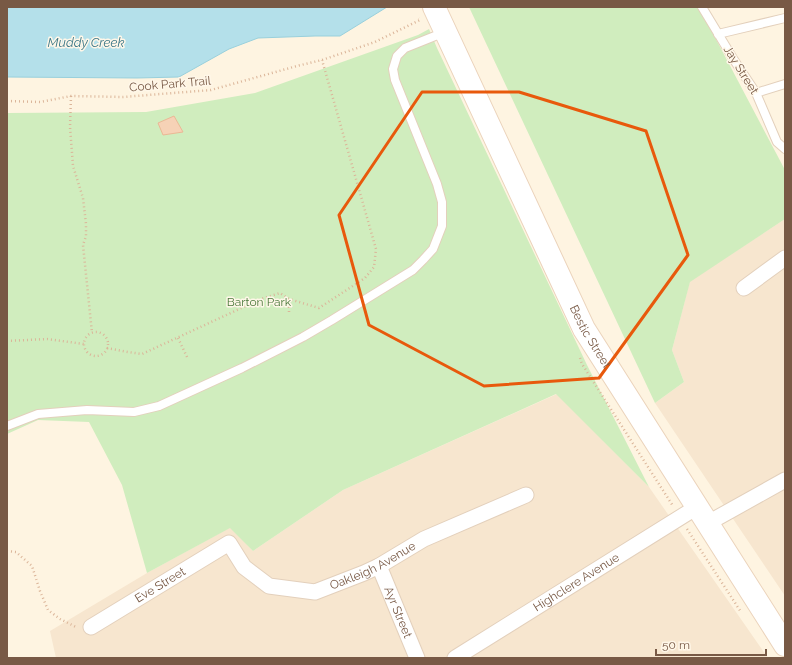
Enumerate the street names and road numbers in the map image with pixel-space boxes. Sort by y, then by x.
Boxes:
street label: Jay Street [721,43,761,97]
street label: Cook Park Trail [129,73,212,95]
street label: Bestic Street [567,303,614,371]
street label: Oakleigh Avenue [328,539,418,593]
street label: Highclere Avenue [531,550,622,614]
street label: Eve Street [132,564,188,606]
street label: Ayr Street [381,584,415,640]

